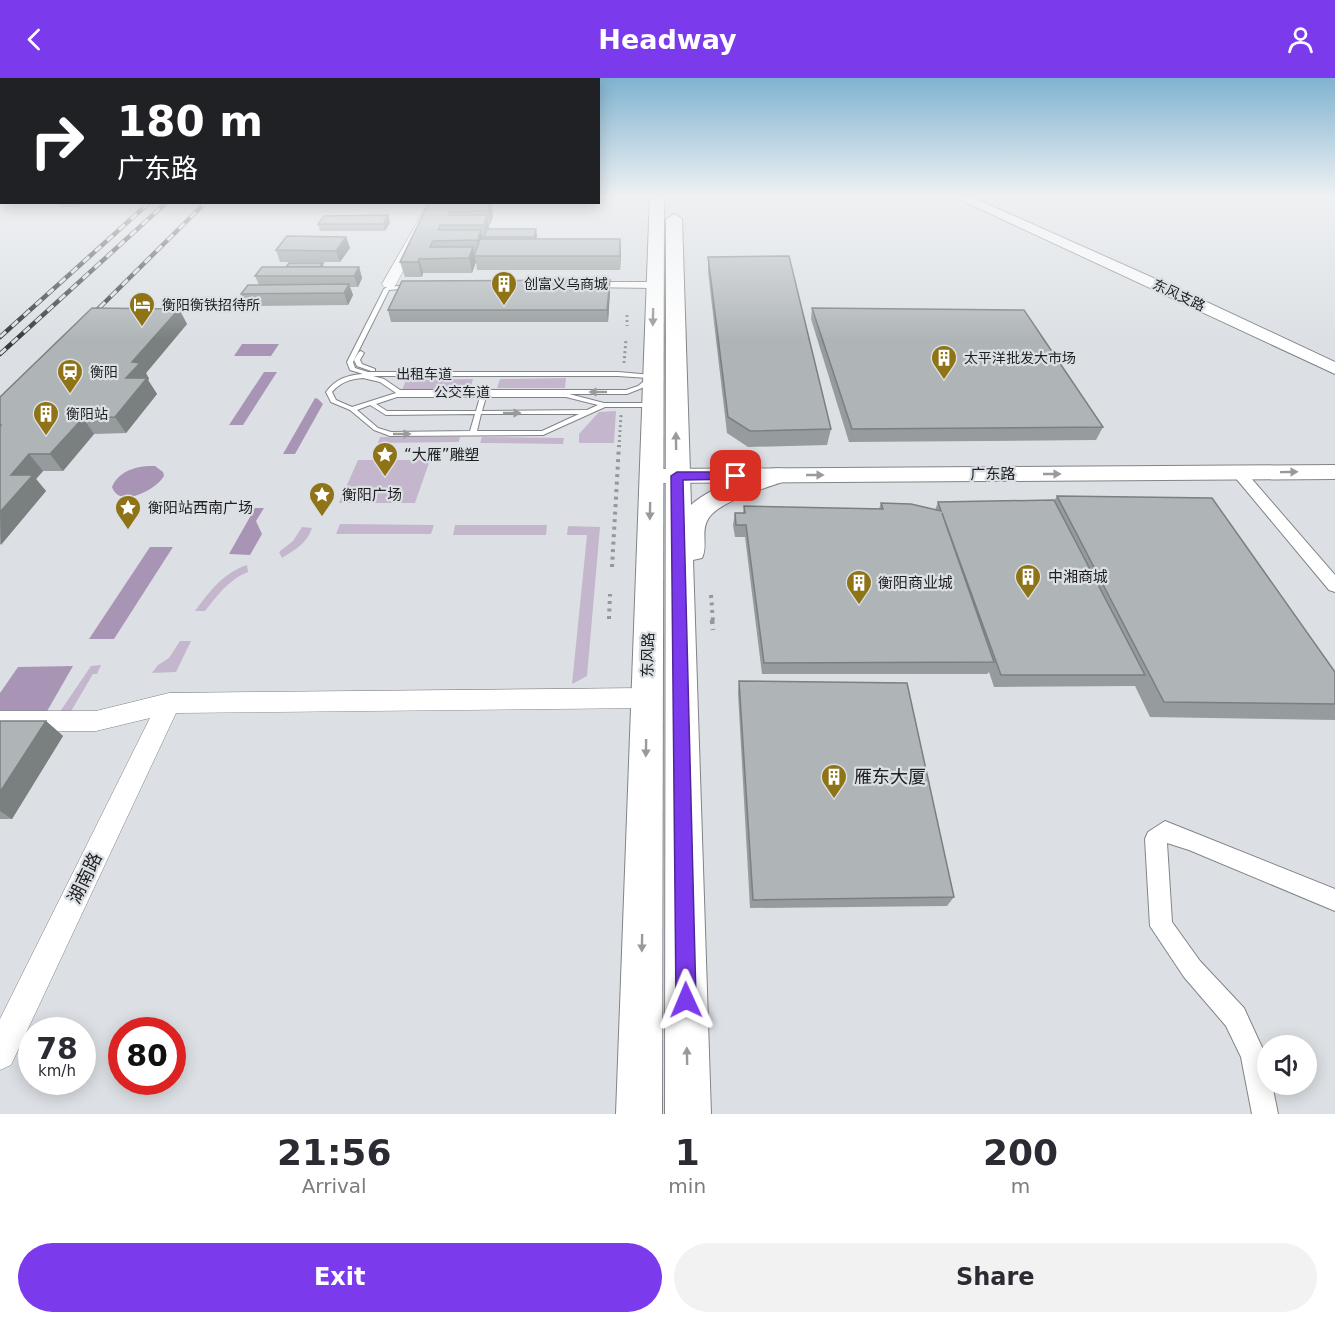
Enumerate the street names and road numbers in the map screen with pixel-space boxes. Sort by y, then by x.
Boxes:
street label: 东风支路 [1150,276,1208,314]
street label: 出租车道 [396,366,452,382]
street label: 公交车道 [434,384,490,400]
street label: 广东路 [970,465,1016,483]
street label: 东风路 [639,632,657,678]
street label: 湖南路 [63,849,106,907]

